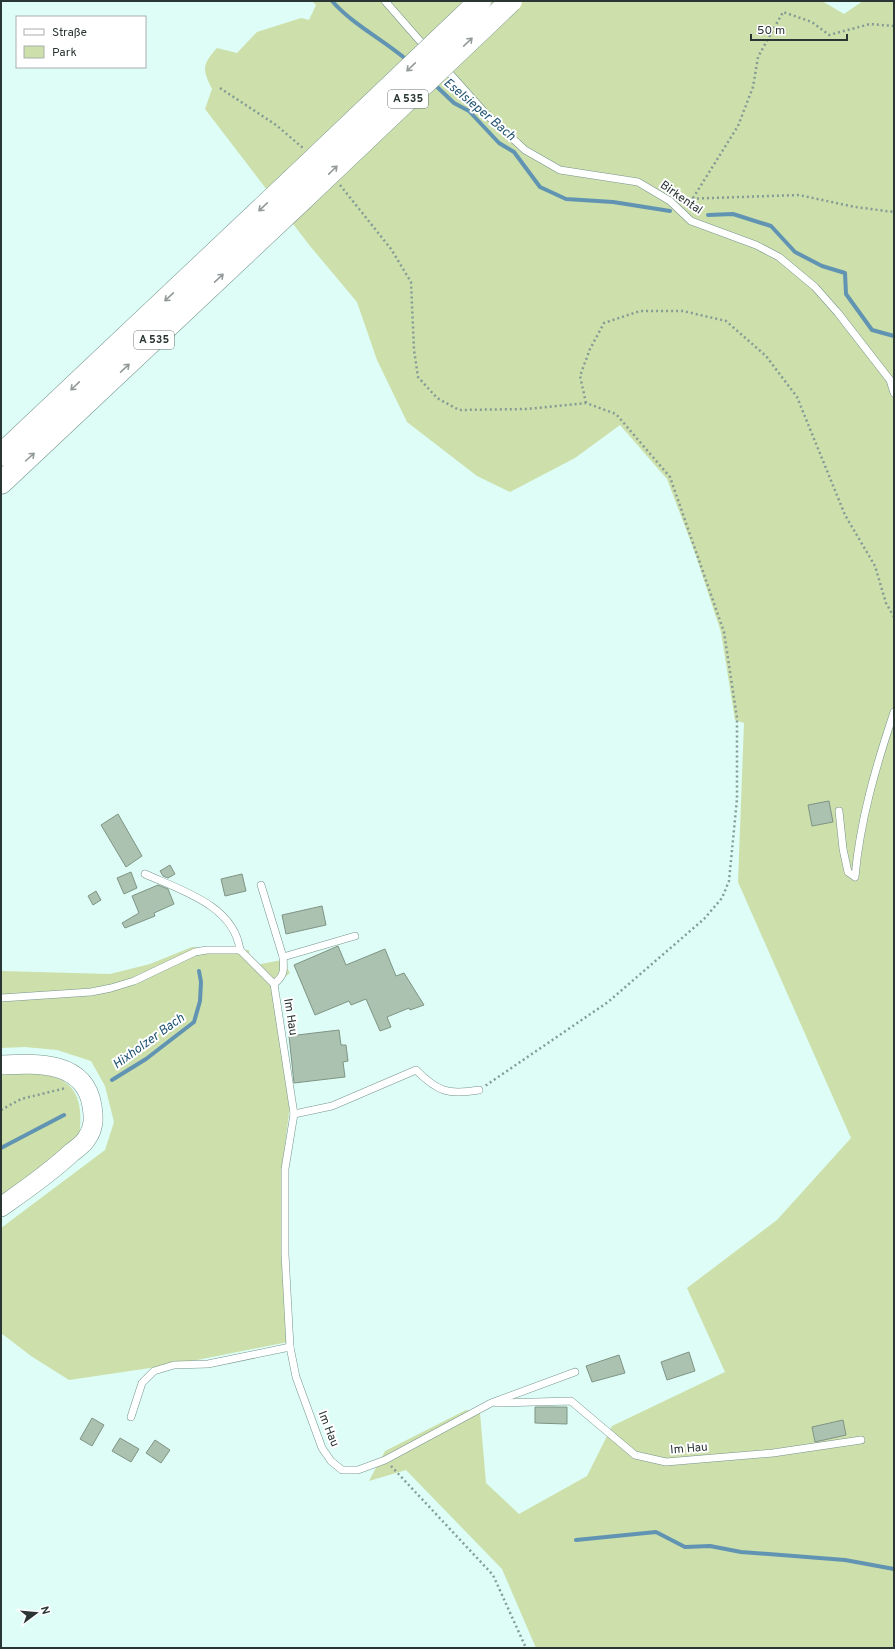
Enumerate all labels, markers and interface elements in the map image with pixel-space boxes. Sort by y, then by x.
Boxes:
legend [16,16,146,68]
scale bar [751,16,847,42]
text: 50 m [757,23,785,39]
text: Straße [52,25,87,41]
one-way arrow [463,37,473,47]
text: Park [52,45,77,61]
one-way arrow [406,62,416,71]
water label: Eselsieper Bach [440,75,518,145]
road number: A 535 [388,90,428,108]
one-way arrow [328,165,338,175]
street label: Birkental [657,178,705,218]
one-way arrow [258,203,268,212]
one-way arrow [214,274,224,283]
one-way arrow [164,292,174,302]
road number: A 535 [134,331,174,349]
one-way arrow [120,363,130,373]
one-way arrow [70,382,80,391]
one-way arrow [25,452,35,462]
street label: Im Hau [279,997,301,1037]
water label: Hixholzer Bach [110,1011,188,1073]
street label: Im Hau [314,1409,342,1449]
street label: Im Hau [670,1439,708,1459]
north arrow [16,1593,56,1633]
text: N [37,1605,52,1616]

